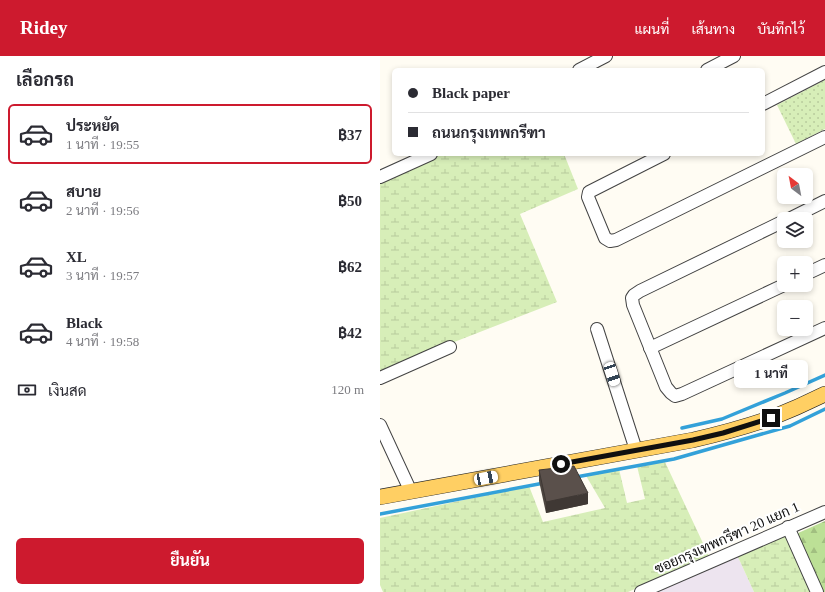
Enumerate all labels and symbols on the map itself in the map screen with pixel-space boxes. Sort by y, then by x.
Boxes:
north arrow [777,168,813,204]
callout: 1 นาที [734,360,808,388]
car [603,361,621,387]
route end [762,409,780,427]
route start [552,455,570,473]
car [473,470,499,486]
street label: ซอยกรุงเทพกรีฑา 20 แยก 1 [651,497,803,579]

